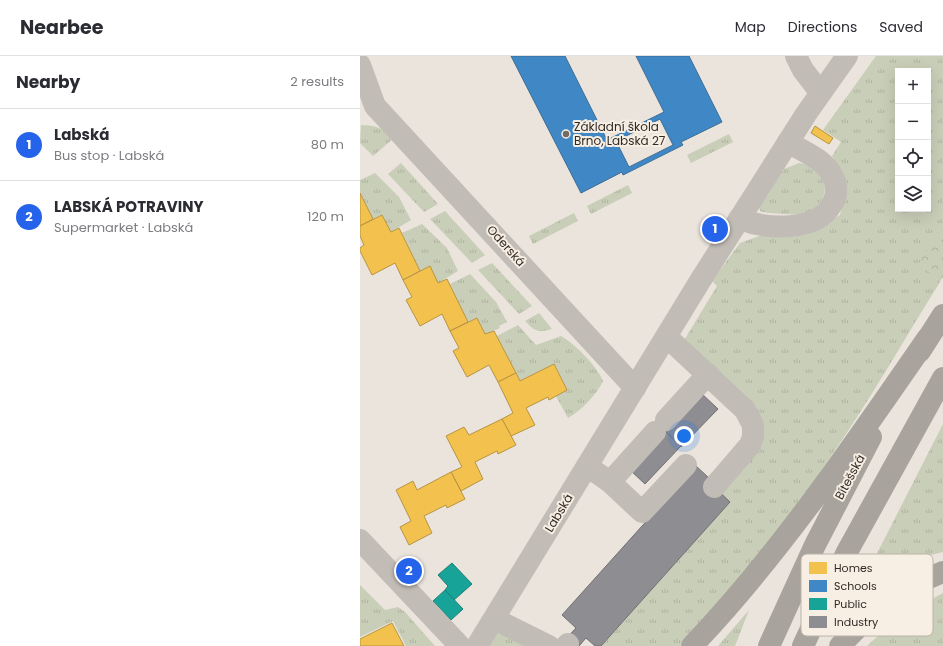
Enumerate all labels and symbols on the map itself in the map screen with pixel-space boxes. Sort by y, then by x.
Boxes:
place label: Základní škola Brno, Labská 27 [574,118,666,149]
marker: Základní škola Brno, Labská 27 [561,129,571,139]
pin: 1 [702,214,728,244]
street label: Oderská [483,221,529,270]
your location [674,426,694,446]
street label: Bítešská [831,451,869,502]
street label: Labská [540,490,577,535]
legend [801,554,933,636]
pin: 2 [396,556,422,586]
text: Homes [834,560,873,576]
text: Schools [834,578,877,594]
text: Public [834,596,867,612]
text: Industry [834,614,879,630]

